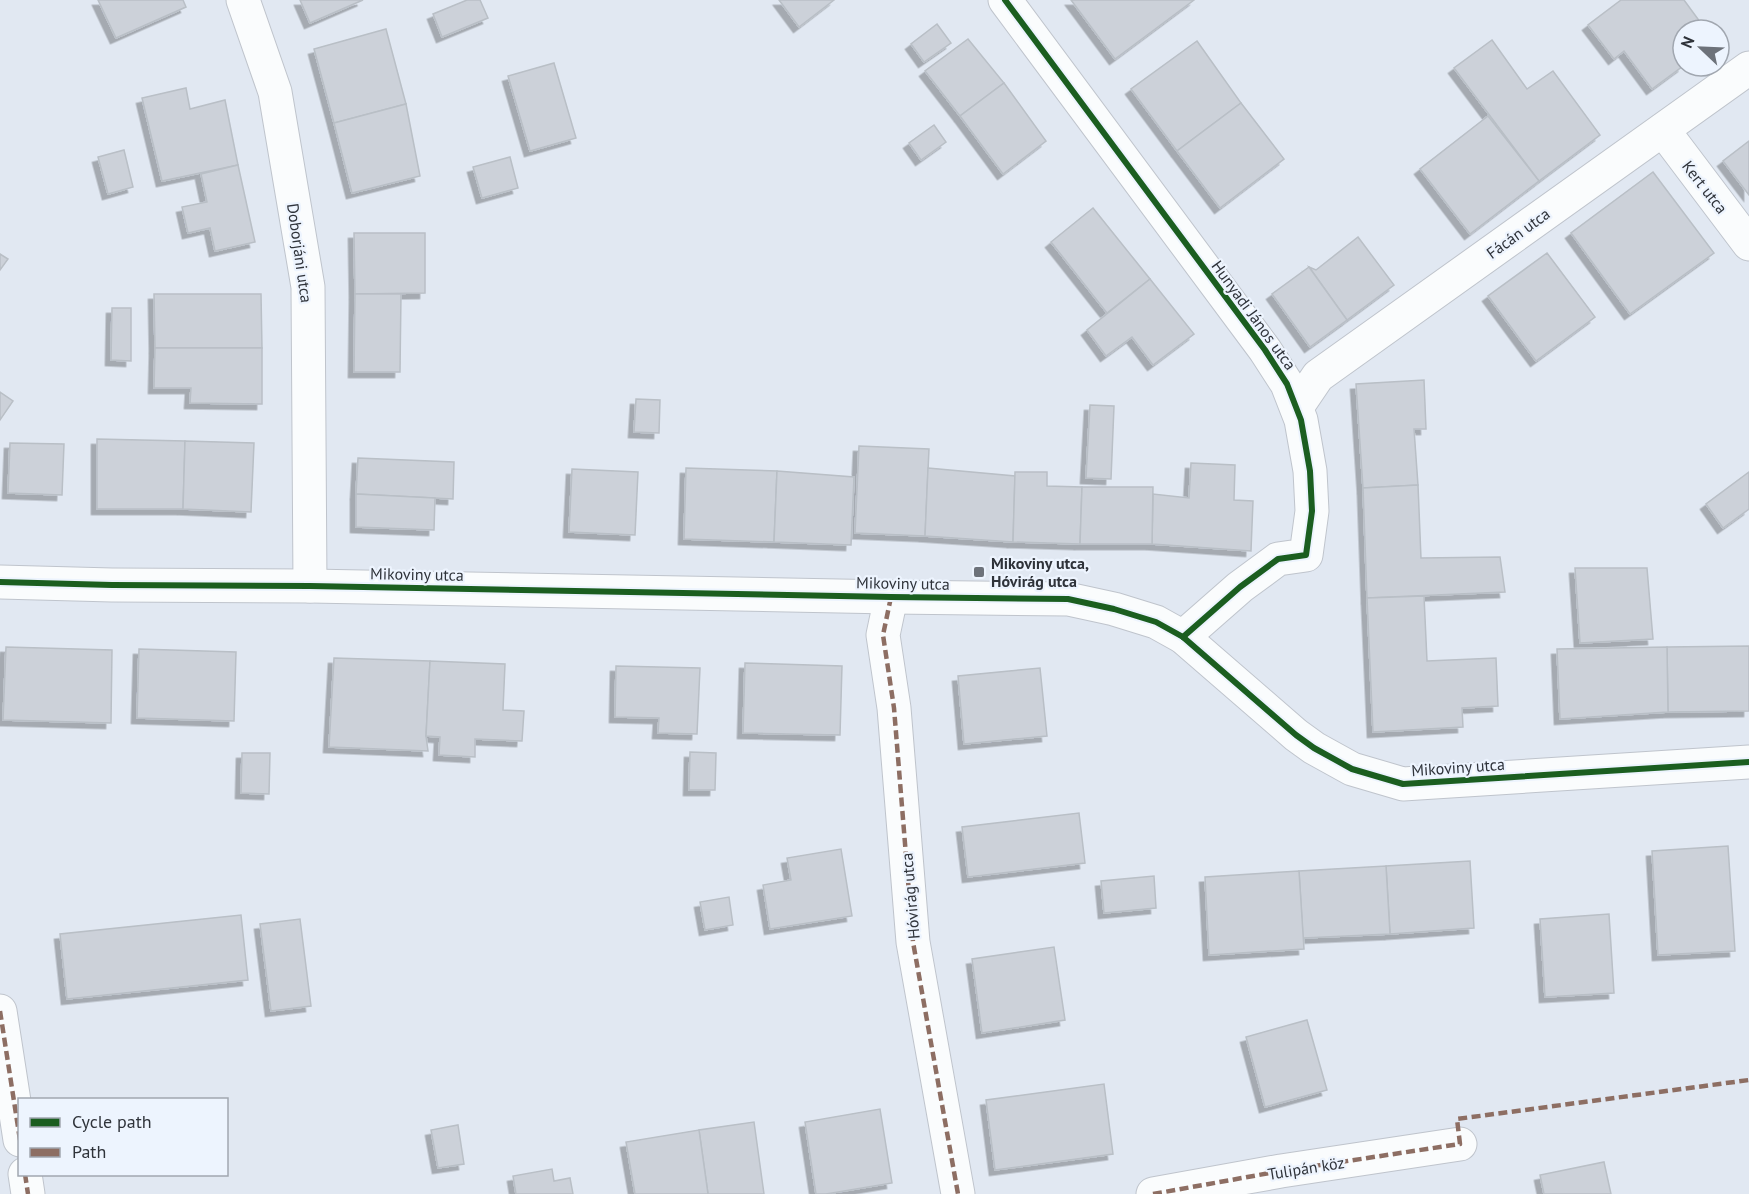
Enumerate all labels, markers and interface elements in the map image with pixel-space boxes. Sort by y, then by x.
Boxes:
north arrow [1671,18,1731,78]
text: N [1676,33,1698,51]
street label: Kert utca [1678,157,1732,217]
street label: Doborjáni utca [283,202,317,304]
street label: Fácán utca [1482,203,1554,263]
street label: Hunyadi János utca [1208,256,1300,374]
place label: Mikoviny utca, Hóvirág utca [991,553,1089,591]
street label: Mikoviny utca [370,563,464,585]
marker: Mikoviny utca, Hóvirág utca [972,565,986,579]
street label: Mikoviny utca [856,572,950,594]
street label: Mikoviny utca [1411,754,1505,780]
street label: Hóvirág utca [896,852,924,940]
legend [18,1098,228,1176]
text: Cycle path [72,1110,152,1133]
text: Path [72,1140,106,1163]
street label: Tulipán köz [1266,1152,1346,1184]

